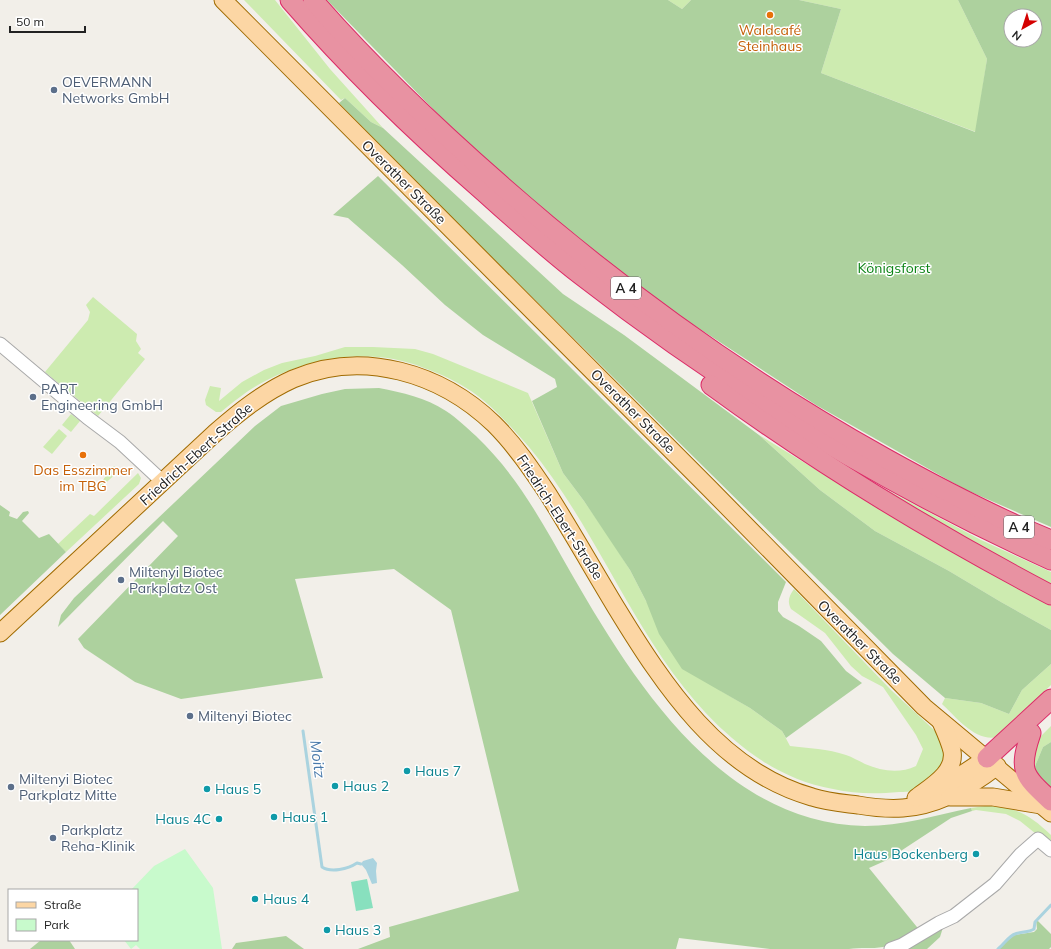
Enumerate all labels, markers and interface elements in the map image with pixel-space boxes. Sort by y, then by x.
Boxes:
scale bar [10,8,85,34]
north arrow [1003,8,1043,48]
marker: Waldcafé Steinhaus [765,10,775,20]
text: 50 m [16,14,44,29]
place label: Waldcafé Steinhaus [738,21,802,55]
text: N [1009,28,1024,44]
place label: OEVERMANN Networks GmbH [62,73,170,107]
marker: OEVERMANN Networks GmbH [49,85,59,95]
street label: Overather Straße [358,136,450,228]
park label: Königsforst [858,259,931,277]
road number: A 4 [611,277,641,299]
street label: Overather Straße [587,365,679,457]
place label: PART Engineering GmbH [41,380,163,414]
marker: PART Engineering GmbH [28,392,38,402]
street label: Friedrich-Ebert-Straße [136,399,256,509]
marker: Das Esszimmer im TBG [78,450,88,460]
street label: Friedrich-Ebert-Straße [513,451,607,583]
place label: Das Esszimmer im TBG [33,461,134,495]
road number: A 4 [1004,516,1034,538]
place label: Miltenyi Biotec Parkplatz Ost [129,563,223,597]
marker: Miltenyi Biotec Parkplatz Ost [116,575,126,585]
street label: Overather Straße [814,596,906,688]
place label: Miltenyi Biotec [198,707,292,725]
marker: Miltenyi Biotec [185,711,195,721]
water label: Moitz [306,739,330,779]
place label: Haus 7 [415,762,461,780]
marker: Haus 7 [402,766,412,776]
place label: Miltenyi Biotec Parkplatz Mitte [19,770,117,804]
place label: Haus 2 [343,777,389,795]
place label: Haus 5 [215,780,261,798]
marker: Haus 2 [330,781,340,791]
marker: Miltenyi Biotec Parkplatz Mitte [6,782,16,792]
marker: Haus 5 [202,784,212,794]
place label: Haus 1 [282,808,328,826]
place label: Haus 4C [155,810,211,828]
marker: Haus 1 [269,812,279,822]
marker: Haus 4C [214,814,224,824]
place label: Parkplatz Reha-Klinik [61,821,136,855]
marker: Parkplatz Reha-Klinik [48,833,58,843]
place label: Haus Bockenberg [853,845,968,863]
marker: Haus Bockenberg [971,849,981,859]
legend [8,889,138,941]
place label: Haus 4 [263,890,310,908]
marker: Haus 4 [250,894,260,904]
text: Straße [44,897,81,912]
text: Park [44,917,70,932]
place label: Haus 3 [335,921,381,939]
marker: Haus 3 [322,925,332,935]

